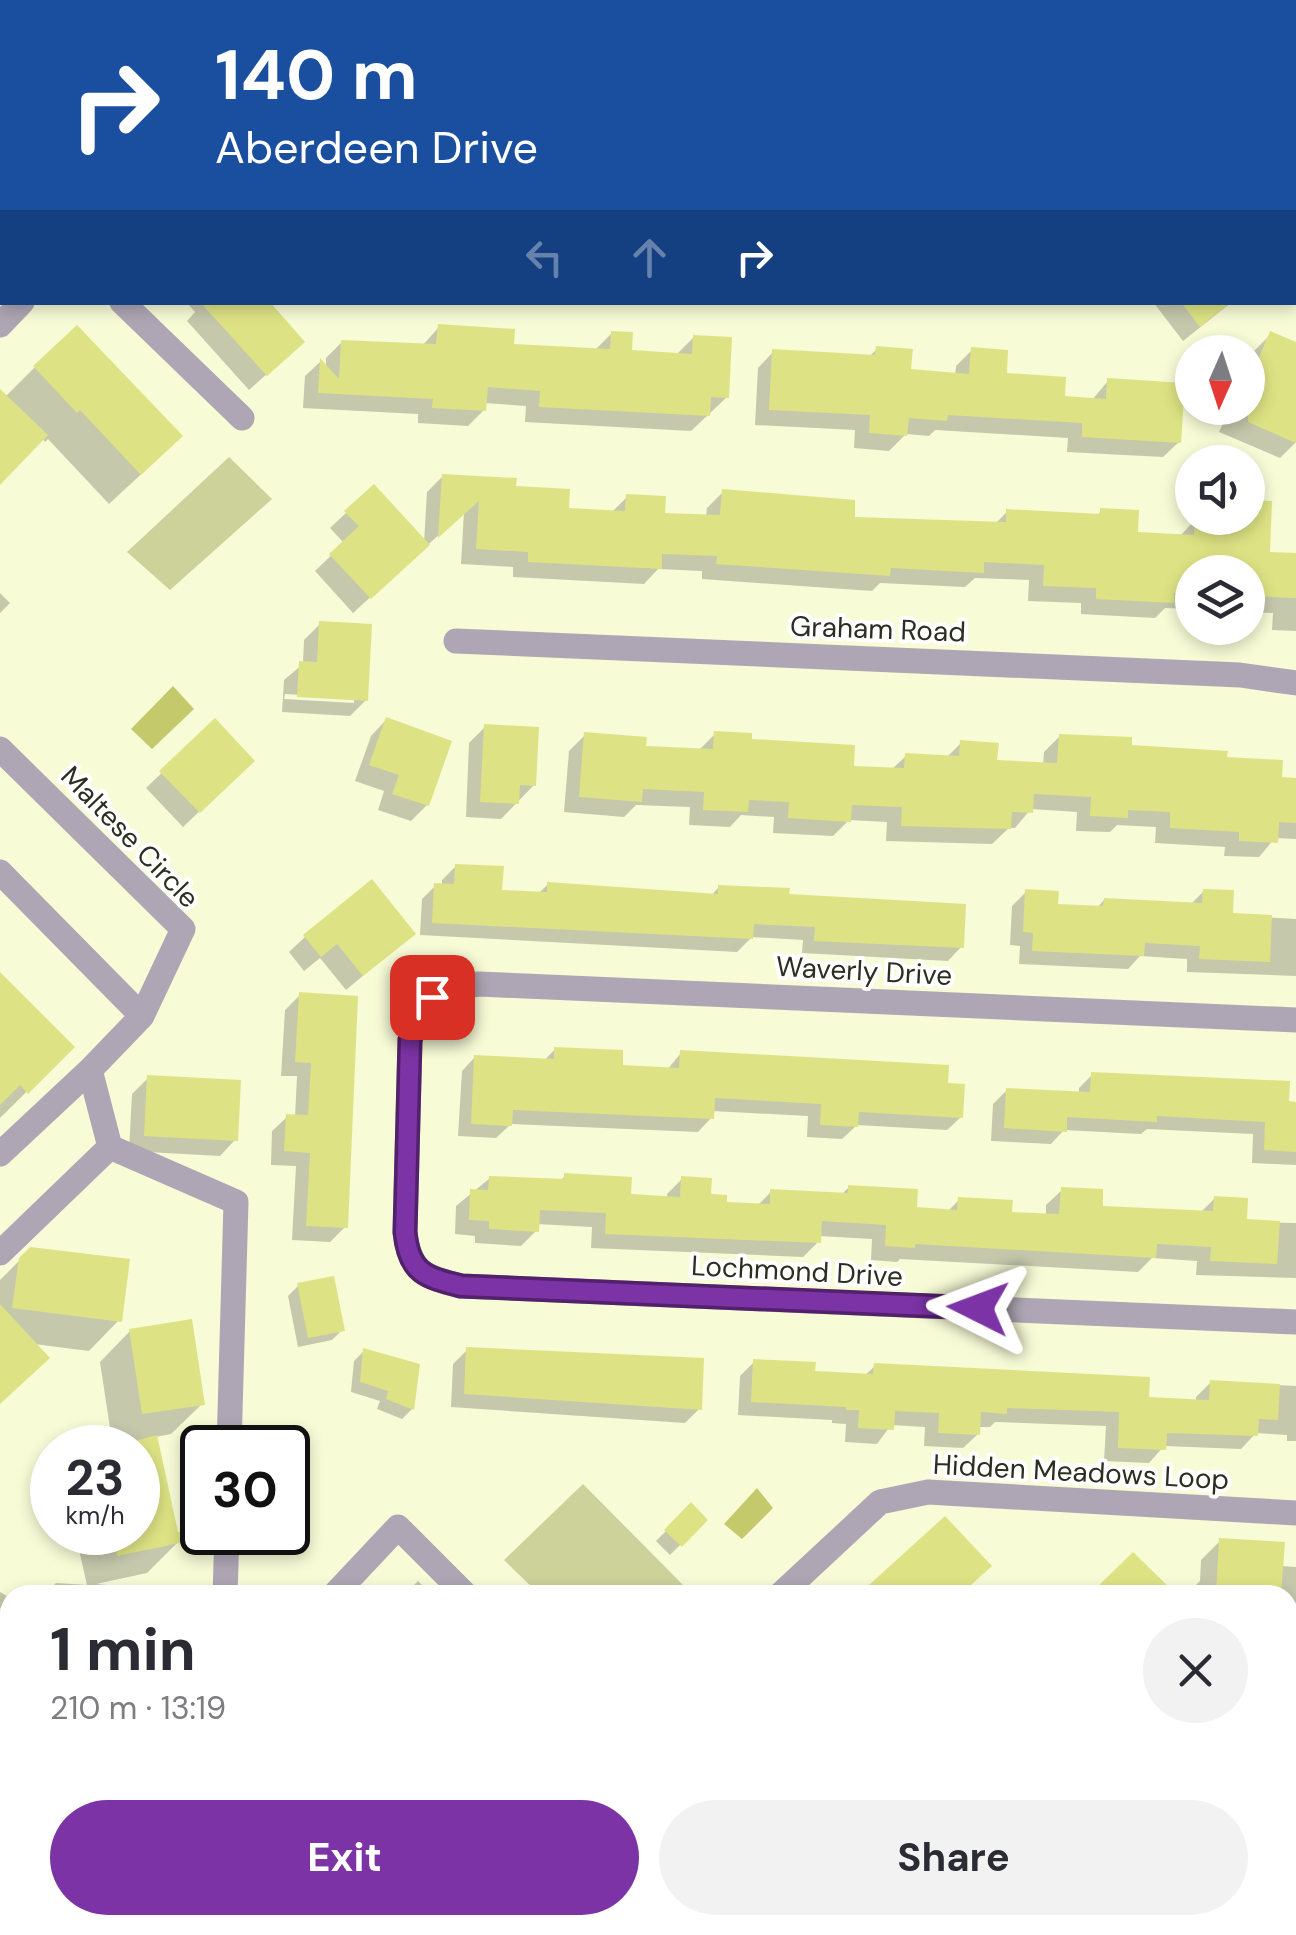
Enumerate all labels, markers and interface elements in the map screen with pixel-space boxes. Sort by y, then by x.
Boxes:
text: 140 m [215,30,418,121]
icon: right [50,40,180,170]
text: Aberdeen Drive [215,118,538,177]
icon: left [517,230,572,285]
icon: ahead [622,230,677,285]
icon: right [727,230,782,285]
north arrow [1175,335,1265,425]
map controls [1175,335,1265,645]
button: sound [1175,445,1265,535]
button: layers [1175,555,1265,645]
street label: Graham Road [790,607,966,651]
street label: Maltese Circle [53,758,207,916]
street label: Waverly Drive [775,948,953,994]
pin [390,955,475,1040]
icon: arrive [405,970,460,1025]
street label: Lochmond Drive [690,1247,904,1295]
position arrow [926,1256,1030,1360]
speed limit sign: 30 [180,1425,310,1555]
text: 23 [66,1445,125,1511]
street label: Hidden Meadows Loop [932,1446,1230,1498]
text: km/h [65,1499,125,1532]
text: 1 min [50,1610,196,1689]
button: close [1143,1618,1248,1723]
text: 210 m · 13:19 [50,1687,226,1729]
button: Exit [50,1800,639,1915]
button: Share [659,1800,1248,1915]

